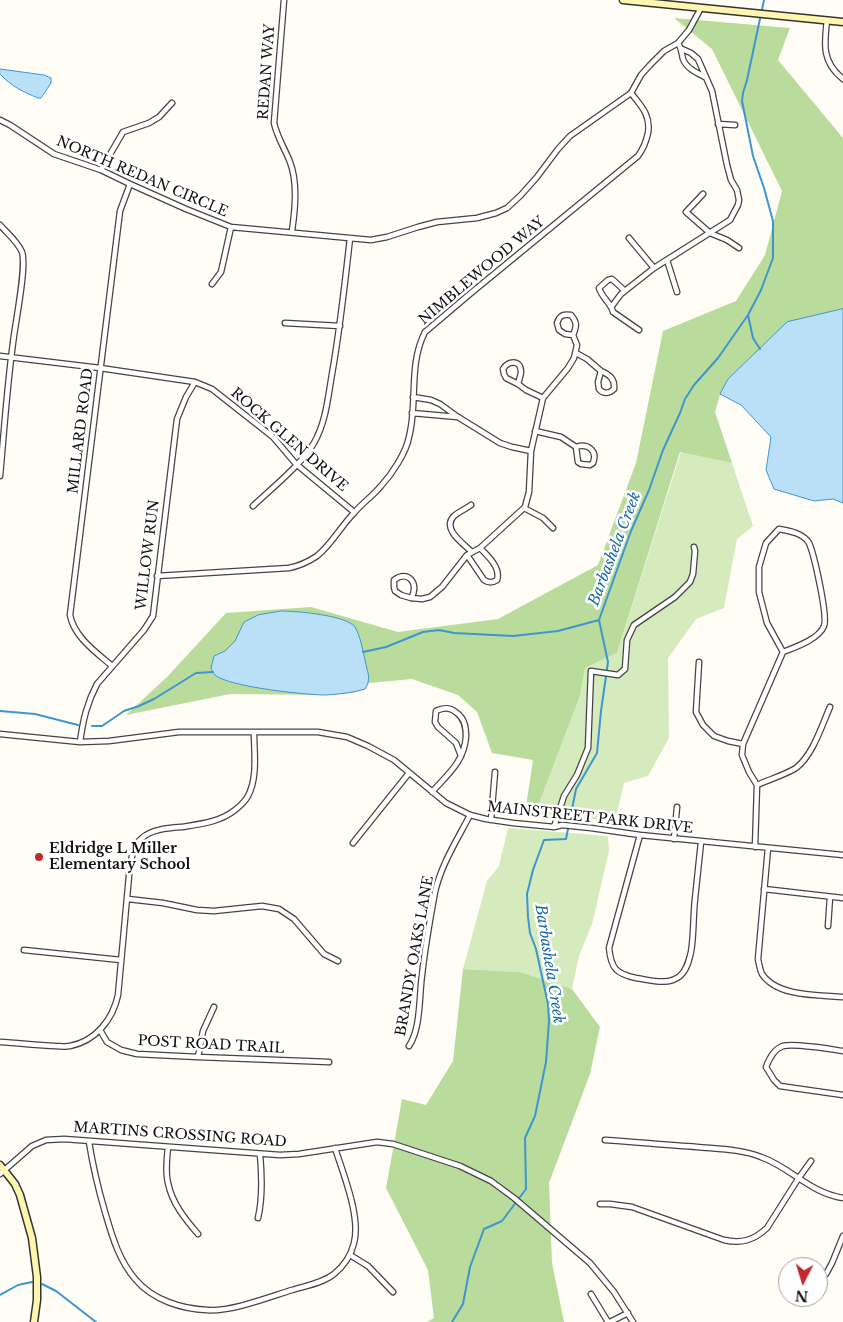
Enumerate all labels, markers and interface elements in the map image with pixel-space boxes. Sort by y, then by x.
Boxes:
street label: REDAN WAY [255,23,279,121]
street label: NORTH REDAN CIRCLE [54,133,230,221]
street label: NIMBLEWOOD WAY [416,213,548,329]
street label: MILLARD ROAD [65,367,97,495]
street label: ROCK GLEN DRIVE [227,385,351,495]
water label: Barbashela Creek [585,490,645,608]
street label: WILLOW RUN [133,499,163,611]
street label: MAINSTREET PARK DRIVE [486,799,694,837]
place label: Eldridge L Miller Elementary School [49,841,190,874]
marker: Eldridge L Miller Elementary School [33,851,45,863]
street label: BRANDY OAKS LANE [393,874,437,1038]
water label: Barbashela Creek [531,903,567,1025]
street label: POST ROAD TRAIL [137,1033,285,1057]
street label: MARTINS CROSSING ROAD [73,1119,287,1151]
north arrow [778,1257,828,1307]
text: N [794,1286,809,1305]

